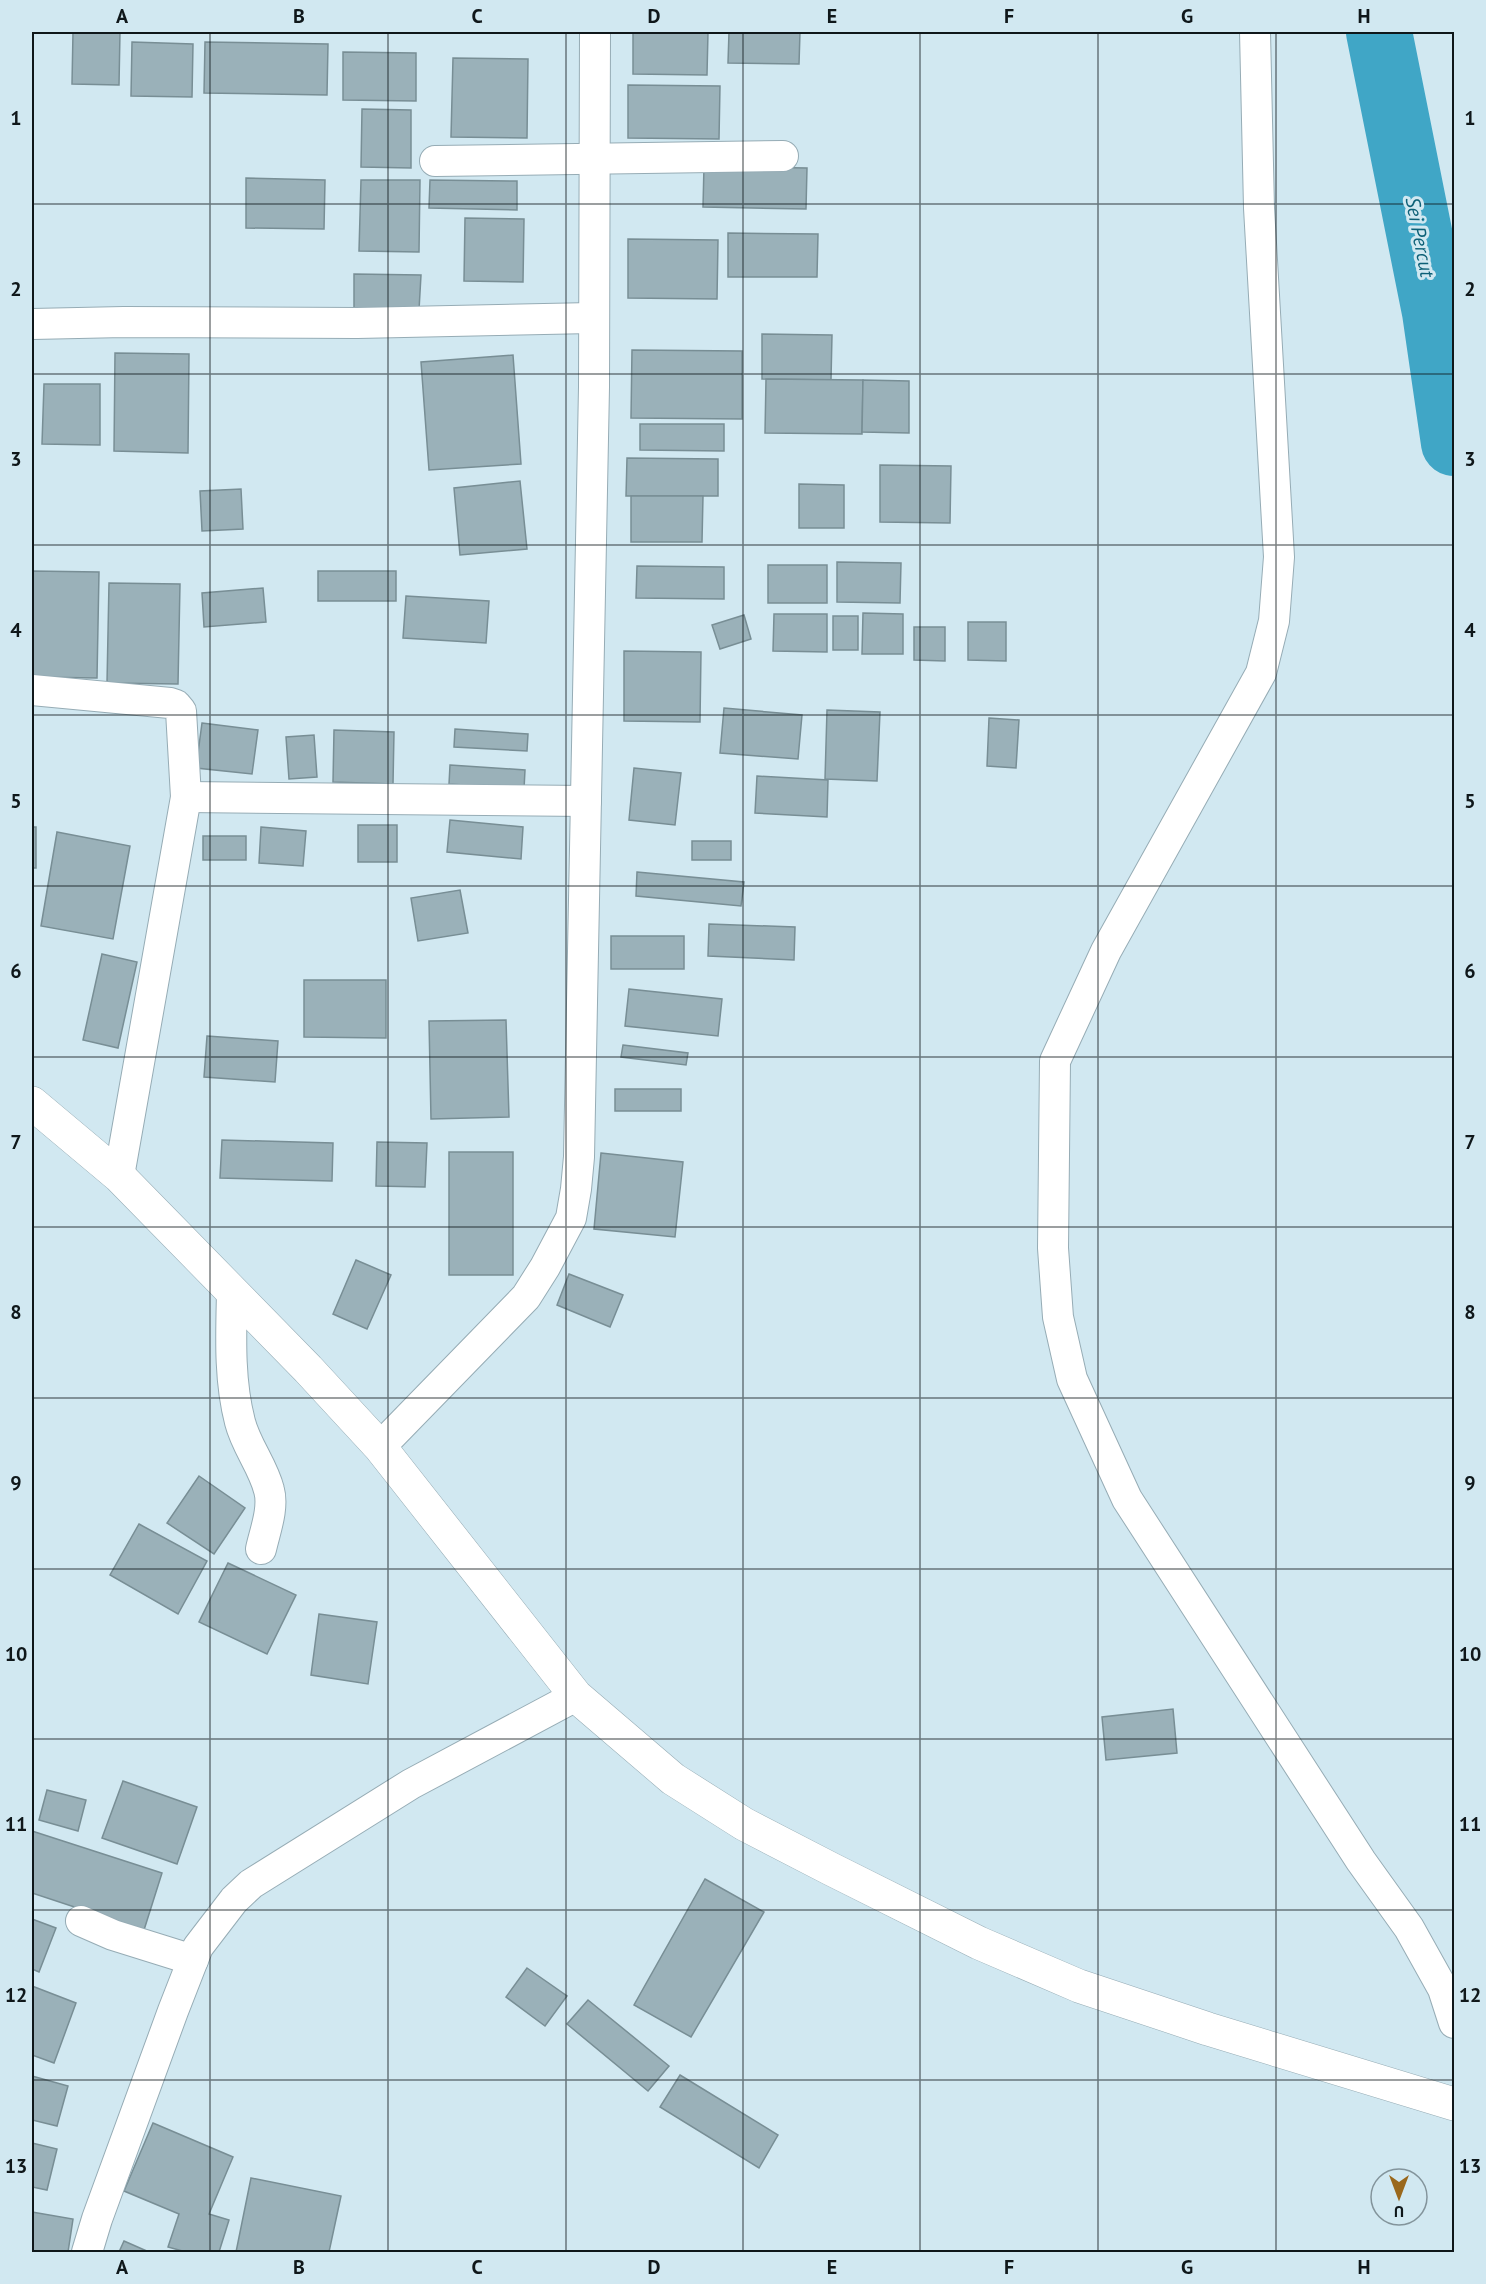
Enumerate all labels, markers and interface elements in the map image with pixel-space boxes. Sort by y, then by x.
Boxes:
text: A [116,3,129,29]
text: B [293,3,305,29]
text: C [471,3,483,29]
text: D [648,3,661,29]
text: E [827,3,837,29]
text: F [1004,3,1014,29]
text: G [1181,3,1193,29]
text: H [1357,3,1371,29]
text: 1 [10,105,22,131]
text: 1 [1464,105,1476,131]
water label: Sei Percut [1399,195,1441,281]
text: 2 [10,276,22,302]
text: 2 [1464,276,1476,302]
text: 3 [10,446,22,472]
text: 3 [1464,446,1476,472]
text: 4 [10,617,22,643]
text: 4 [1464,617,1476,643]
text: 5 [10,788,22,814]
text: 5 [1464,788,1476,814]
text: 6 [10,958,22,984]
text: 6 [1464,958,1476,984]
text: 7 [10,1129,22,1155]
text: 7 [1464,1129,1476,1155]
text: 8 [10,1299,22,1325]
text: 8 [1464,1299,1476,1325]
text: 9 [10,1470,22,1496]
text: 9 [1464,1470,1476,1496]
text: 10 [5,1641,27,1667]
text: 10 [1459,1641,1481,1667]
text: 11 [5,1811,27,1837]
text: 11 [1459,1811,1481,1837]
text: 12 [5,1982,27,2008]
text: 12 [1459,1982,1481,2008]
text: 13 [5,2153,27,2179]
text: 13 [1459,2153,1481,2179]
north arrow [1369,2167,1429,2227]
text: U [1394,2202,1404,2222]
text: A [116,2254,129,2280]
text: B [293,2254,305,2280]
text: C [471,2254,483,2280]
text: D [648,2254,661,2280]
text: E [827,2254,837,2280]
text: F [1004,2254,1014,2280]
text: G [1181,2254,1193,2280]
text: H [1357,2254,1371,2280]

